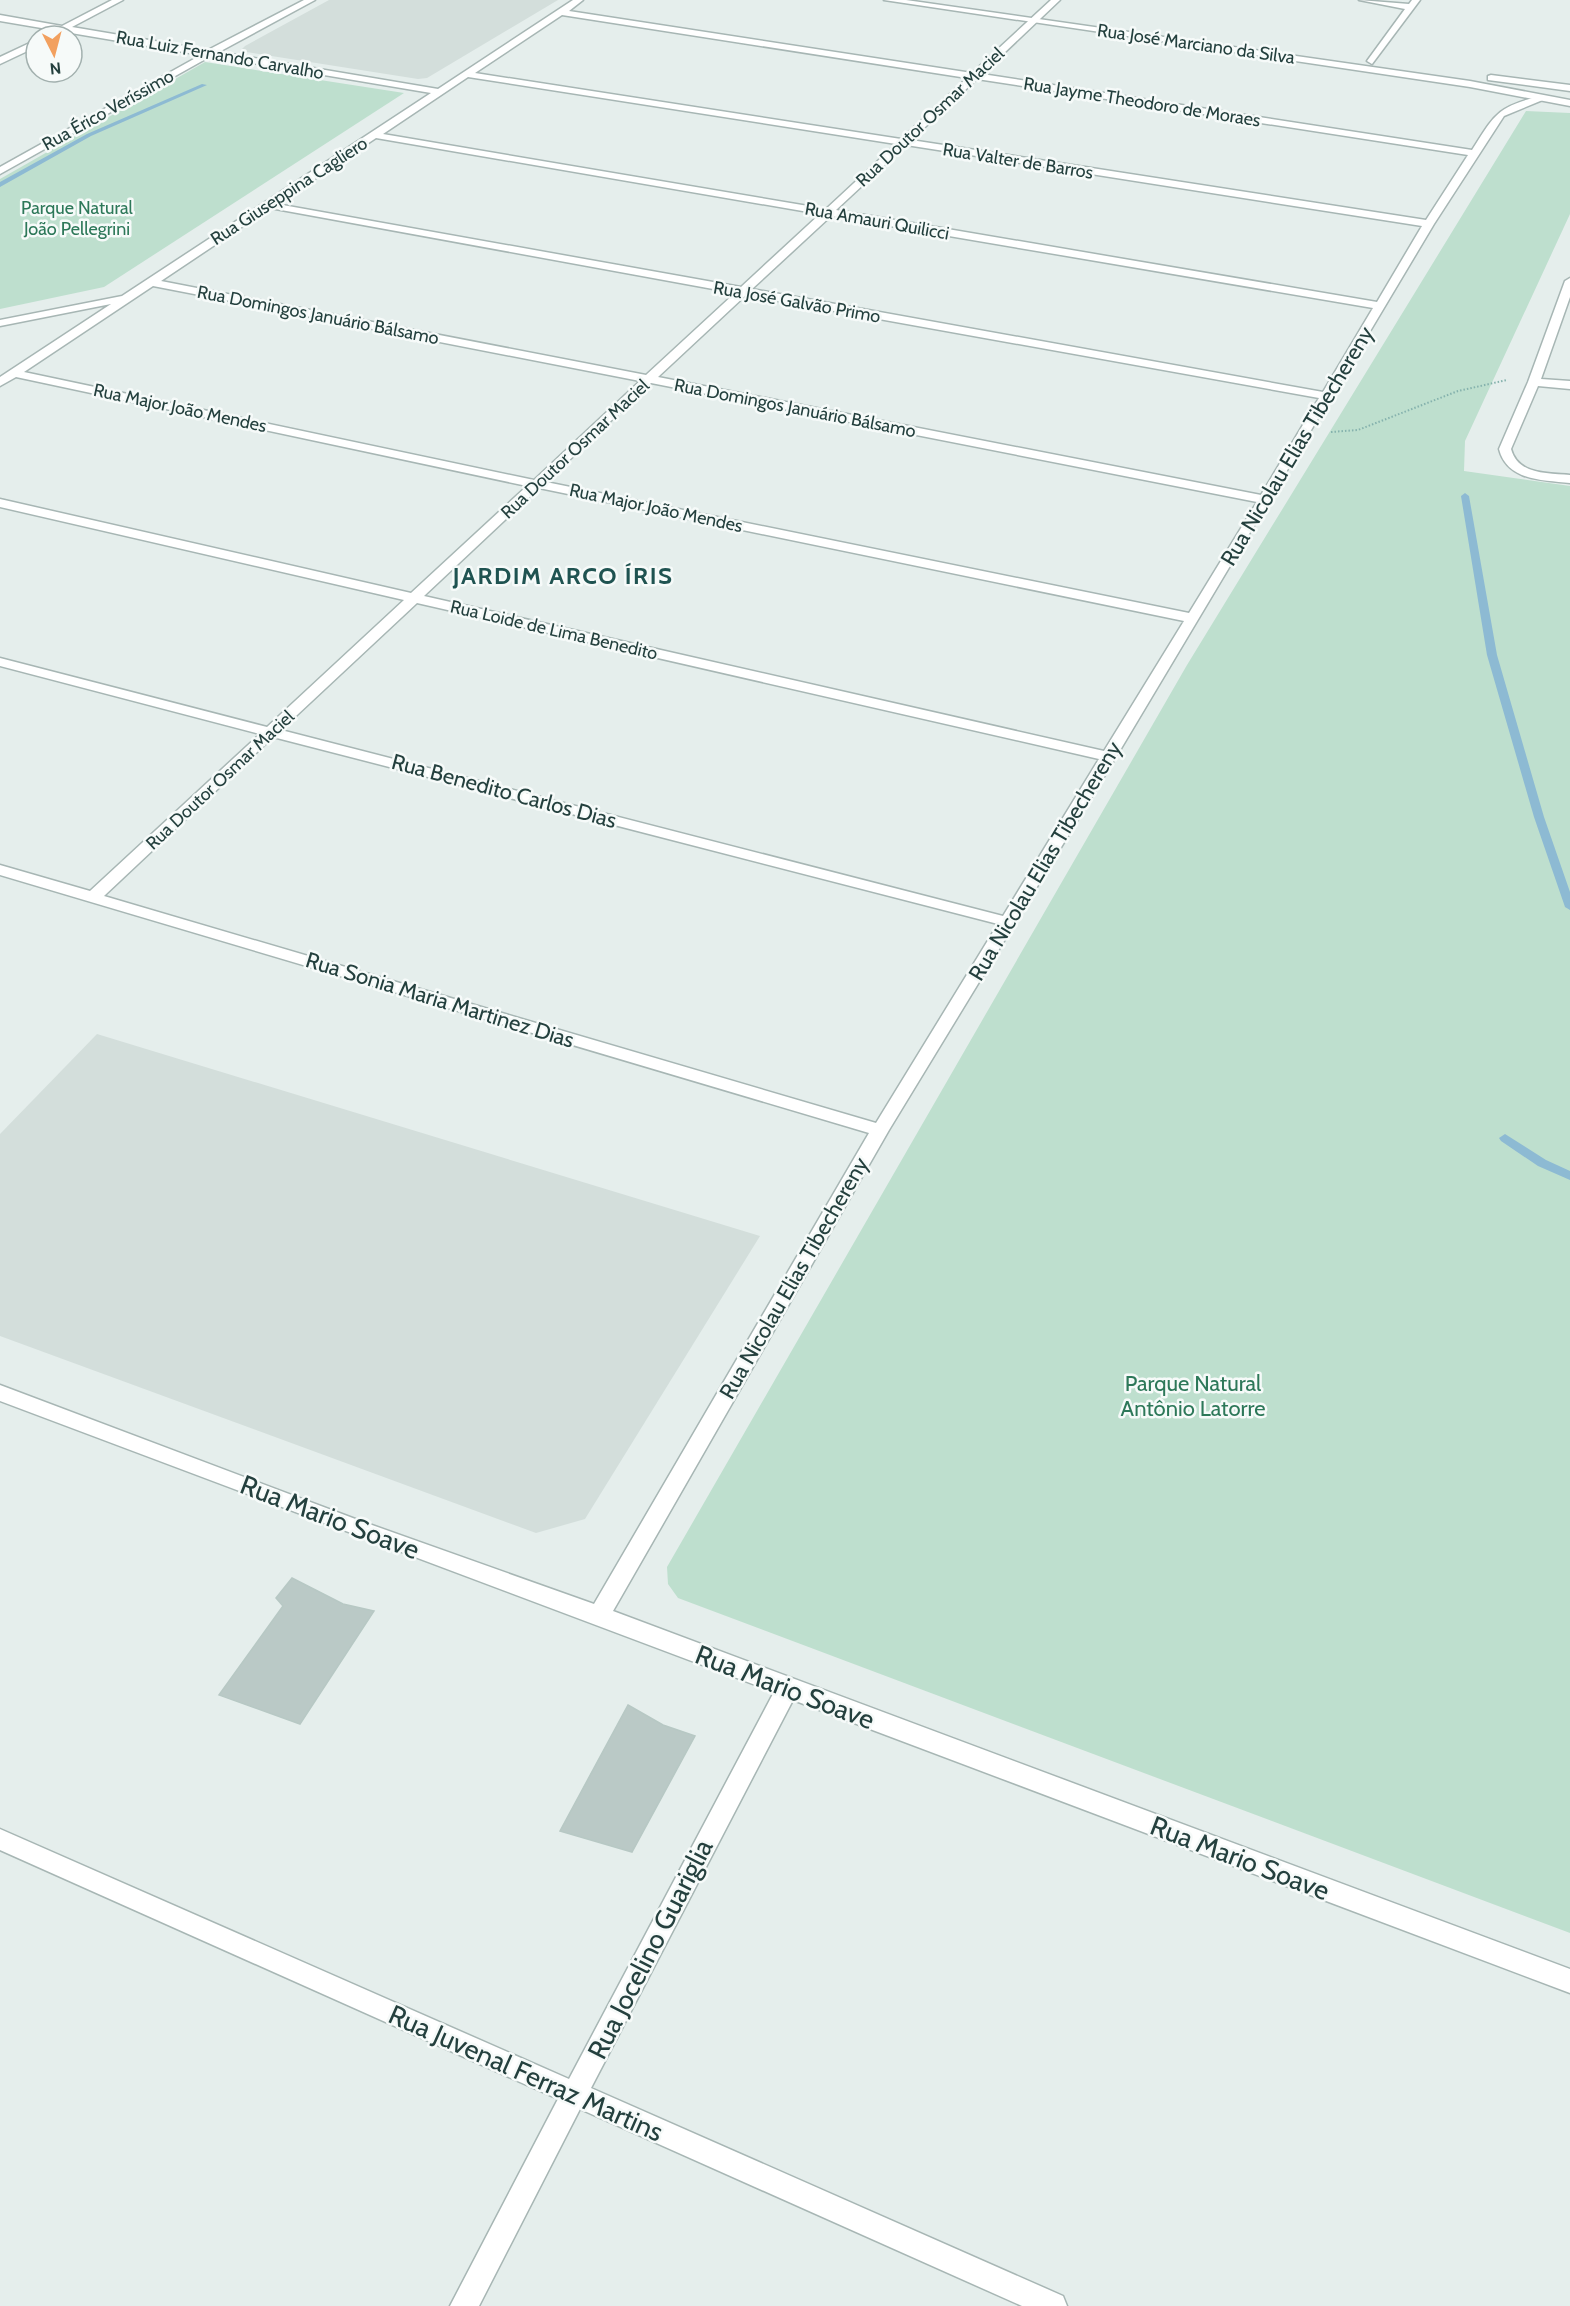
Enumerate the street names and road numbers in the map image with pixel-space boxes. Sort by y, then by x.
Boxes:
street label: Rua José Marciano da Silva [1096,19,1297,69]
street label: Rua Luiz Fernando Carvalho [115,26,326,84]
street label: Rua Doutor Osmar Maciel [851,42,1009,191]
street label: Rua Érico Veríssimo [38,65,178,155]
street label: Rua Jayme Theodoro de Moraes [1022,72,1262,132]
street label: Rua Giuseppina Cagliero [206,132,372,250]
street label: Rua Valter de Barros [941,138,1095,184]
street label: Rua Amauri Quilicci [803,197,951,245]
street label: Rua José Galvão Primo [712,276,882,328]
street label: Rua Domingos Januário Bálsamo [195,281,441,349]
street label: Rua Nicolau Elias Tibechereny [1215,321,1379,571]
street label: Rua Doutor Osmar Maciel [496,374,654,523]
street label: Rua Domingos Januário Bálsamo [672,374,918,442]
street label: Rua Major João Mendes [91,379,269,437]
street label: Rua Major João Mendes [567,479,745,537]
street label: Rua Loide de Lima Benedito [448,595,660,665]
street label: Rua Doutor Osmar Maciel [141,705,299,854]
street label: Rua Nicolau Elias Tibechereny [963,736,1127,986]
street label: Rua Benedito Carlos Dias [389,748,619,834]
street label: Rua Sonia Maria Martinez Dias [303,946,577,1054]
street label: Rua Nicolau Elias Tibechereny [714,1152,874,1404]
street label: Rua Mario Soave [236,1468,424,1566]
street label: Rua Mario Soave [691,1638,879,1736]
street label: Rua Mario Soave [1146,1809,1334,1907]
street label: Rua Jocelino Guariglia [580,1834,720,2064]
street label: Rua Juvenal Ferraz Martins [384,1998,668,2148]

